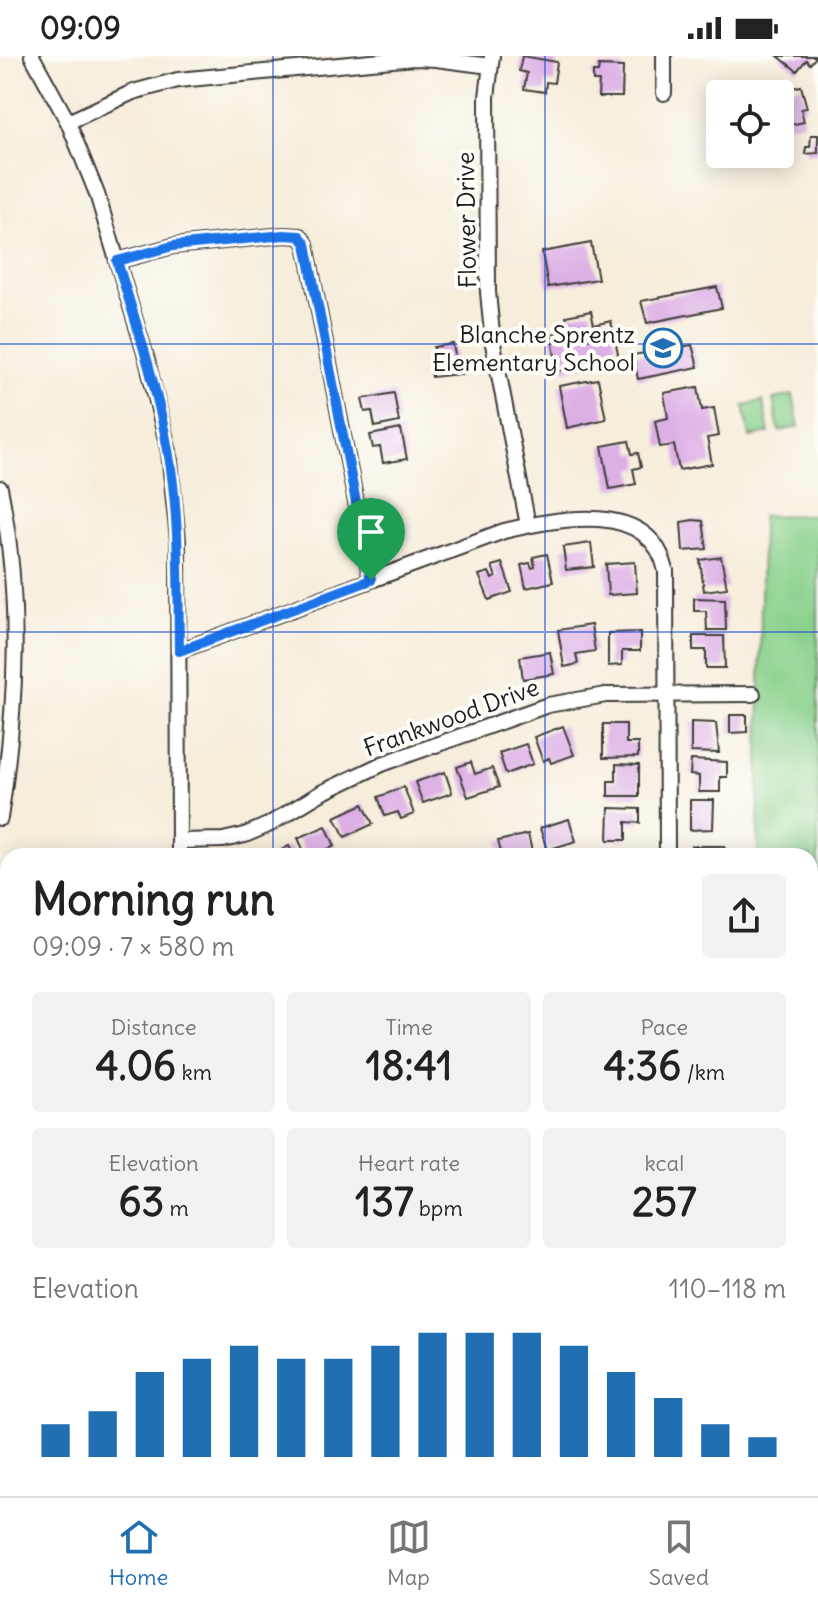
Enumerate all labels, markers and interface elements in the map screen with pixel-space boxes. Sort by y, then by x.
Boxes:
text: 09:09 [40,9,121,47]
map controls [706,80,794,168]
button: locate [706,80,794,168]
street label: Flower Drive [450,151,482,289]
place label: Blanche Sprentz Elementary School [432,319,635,377]
school or university icon: Blanche Sprentz Elementary School [642,327,684,369]
pin [337,498,405,580]
icon: arrive [349,510,393,554]
street label: Frankwood Drive [359,671,543,763]
text: Morning run [32,872,275,927]
button: share [702,874,786,958]
text: 09:09 · 7 × 580 m [32,930,234,963]
text: Distance [111,1013,197,1041]
text: Time [385,1013,433,1041]
text: Pace [640,1013,688,1041]
text: 4.06 [95,1041,176,1091]
text: 18:41 [366,1041,452,1091]
text: 4:36 [603,1041,681,1091]
text: km [176,1058,212,1086]
text: /km [681,1058,725,1086]
text: Elevation [109,1149,199,1177]
text: Heart rate [358,1149,460,1177]
text: kcal [645,1149,684,1177]
text: 63 [118,1177,164,1227]
text: 137 [355,1177,413,1227]
text: 257 [632,1177,697,1227]
text: m [164,1194,189,1222]
text: bpm [413,1194,463,1222]
text: Elevation [32,1272,139,1305]
text: 110–118 m [669,1272,786,1305]
tab: Home [109,1515,168,1591]
tab: Map [387,1515,431,1591]
tab: Saved [649,1515,709,1591]

